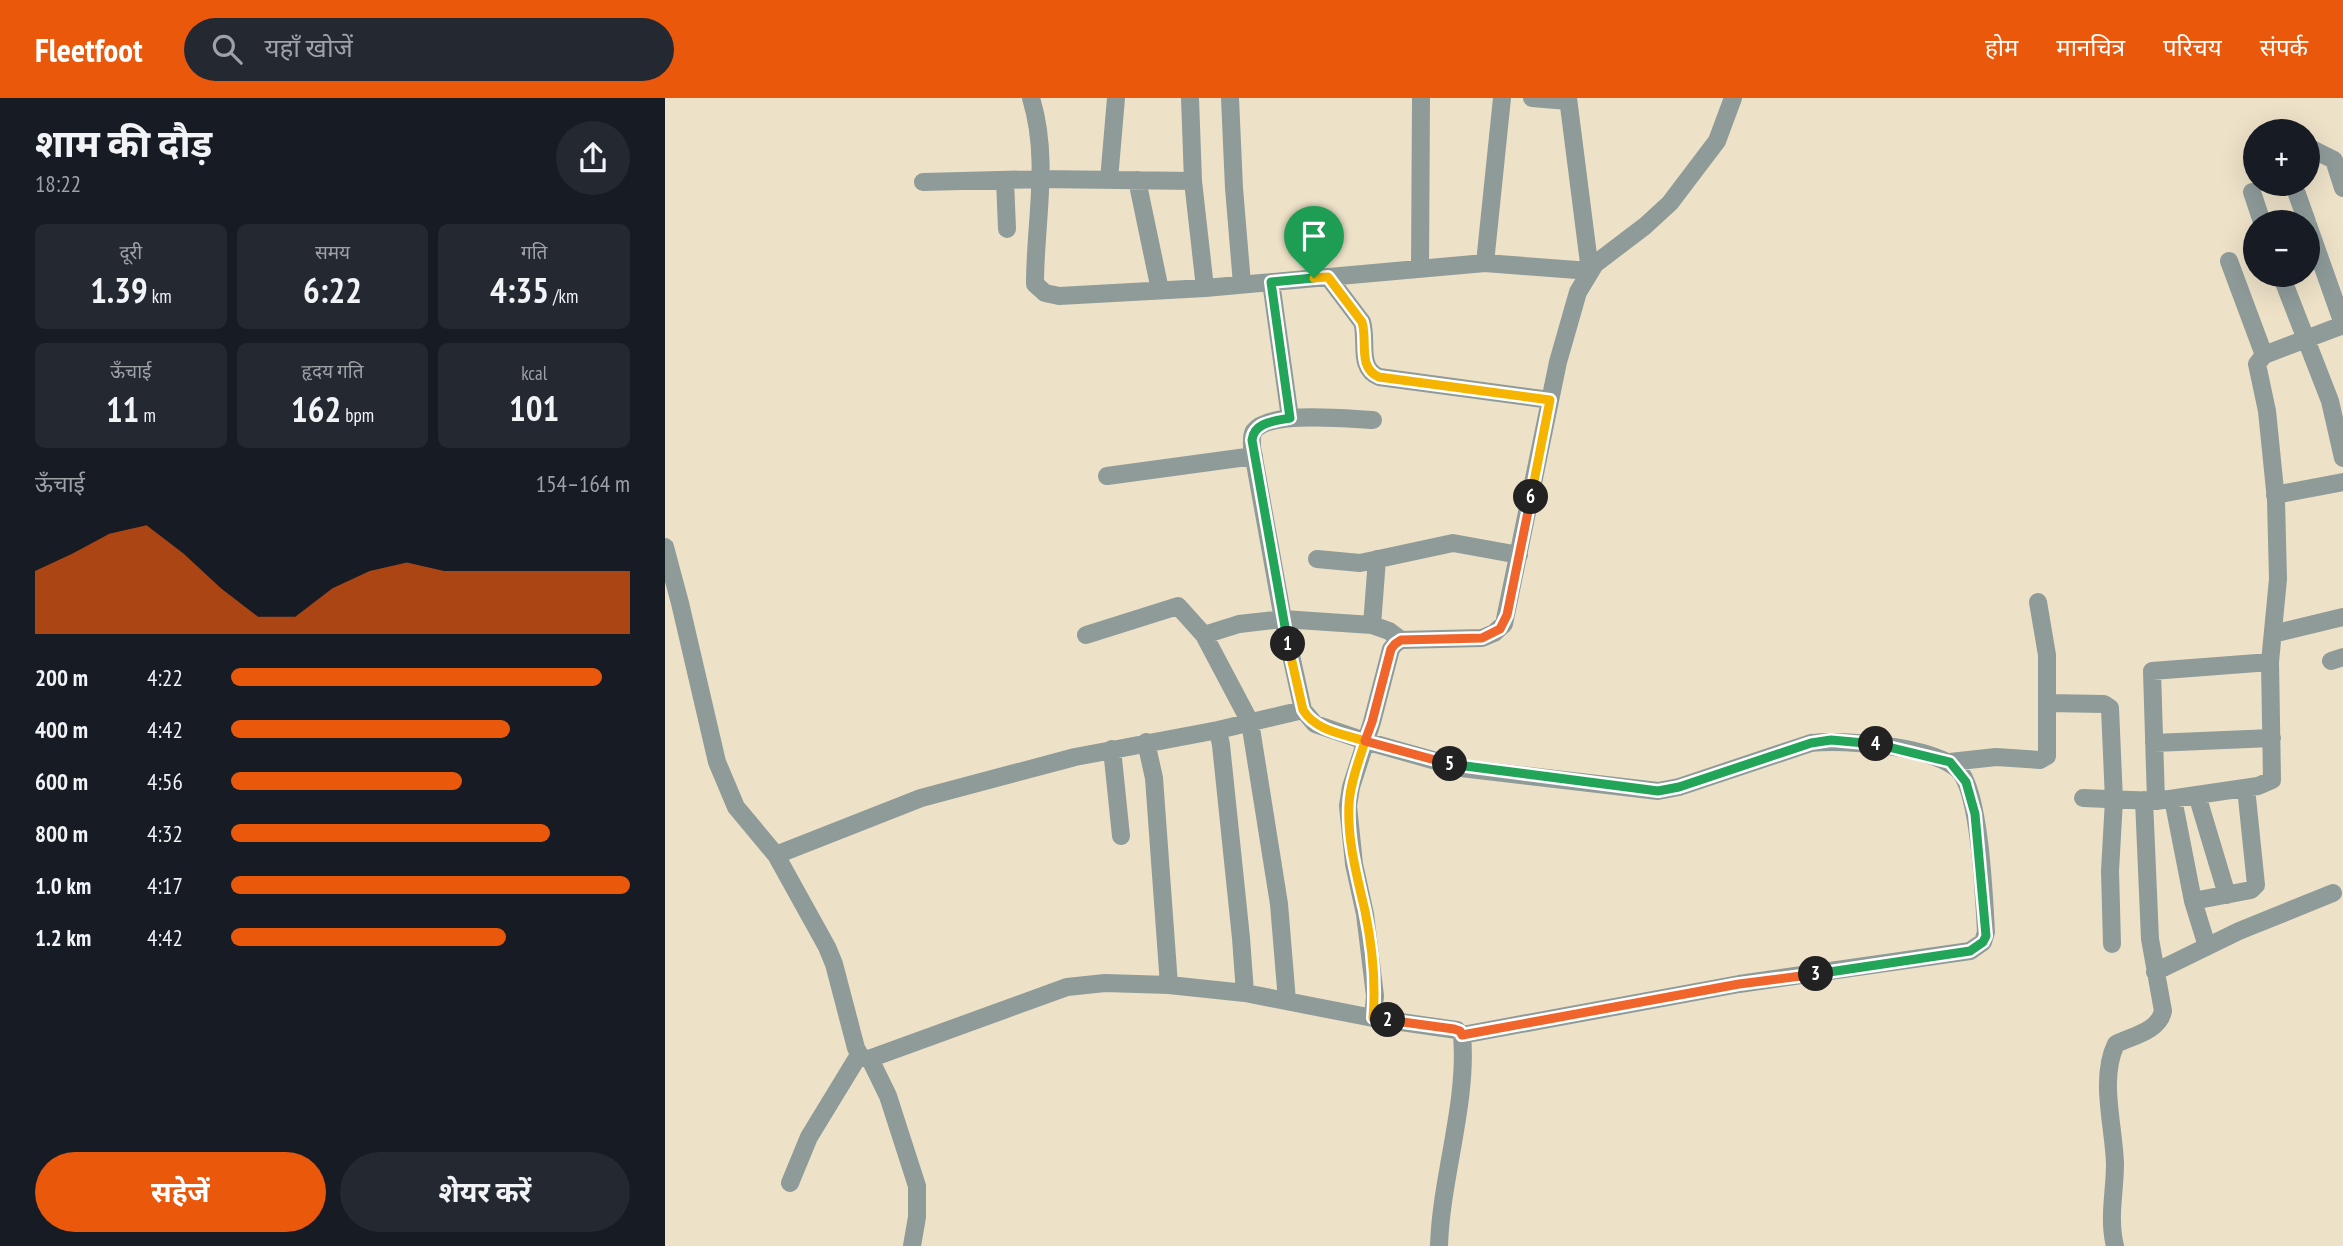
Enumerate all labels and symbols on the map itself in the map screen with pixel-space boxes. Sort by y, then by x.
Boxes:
pin [1284,206,1344,278]
pin: 6 [1513,480,1549,514]
pin: 1 [1271,626,1305,662]
pin: 4 [1859,726,1893,762]
pin: 5 [1433,746,1467,782]
pin: 3 [1799,956,1833,992]
pin: 2 [1371,1002,1405,1038]

